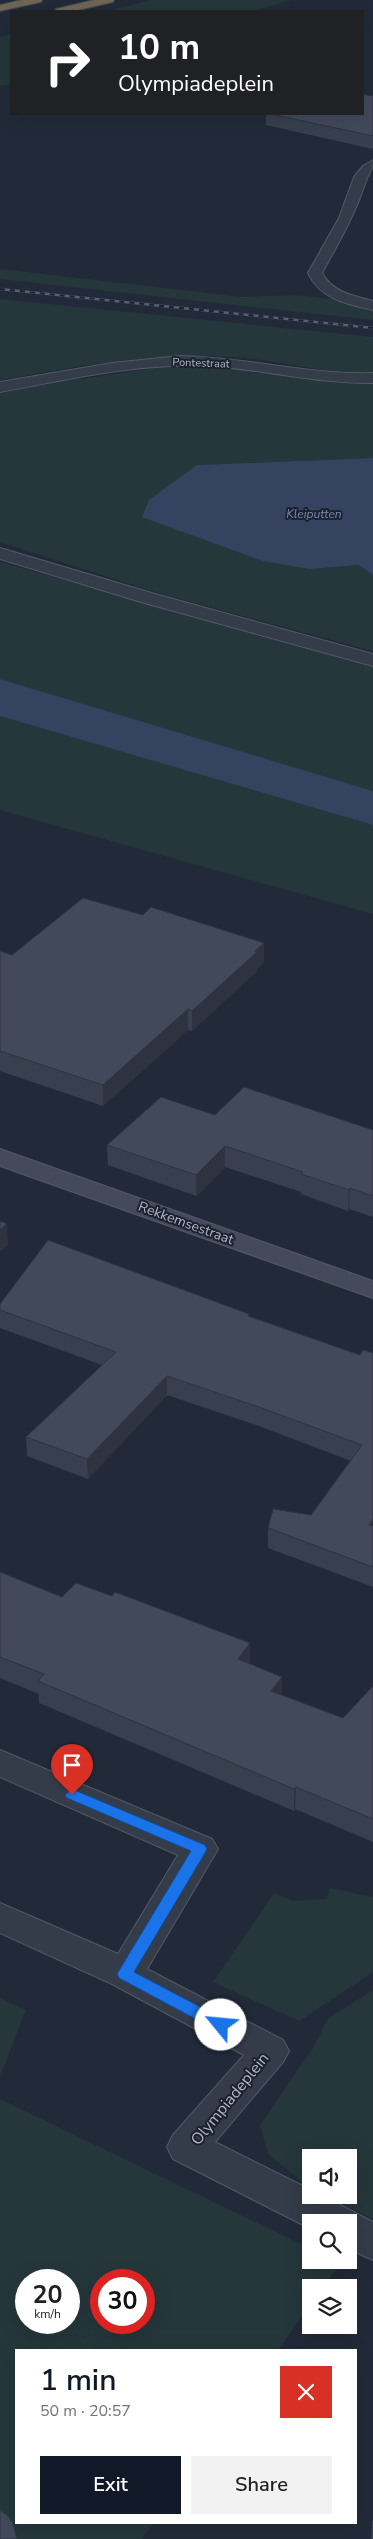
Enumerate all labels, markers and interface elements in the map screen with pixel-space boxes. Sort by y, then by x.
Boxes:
text: 10 m [118,24,200,71]
icon: right [35,30,100,95]
text: Olympiadeplein [118,69,274,99]
street label: Pontestraat [172,355,230,371]
water label: Kleiputten [286,506,342,522]
street label: Rekkemsestraat [136,1197,236,1249]
pin [51,1744,93,1795]
icon: arrive [58,1751,86,1779]
position arrow [194,1998,246,2050]
street label: Olympiadeplein [186,2048,274,2150]
map controls [302,2149,357,2334]
button: sound [302,2149,357,2204]
button: search [302,2214,357,2269]
speed limit sign: 30 [90,2269,155,2334]
text: 20 [32,2278,63,2312]
button: layers [302,2279,357,2334]
text: km/h [34,2306,61,2322]
text: 1 min [40,2360,116,2401]
button: close [280,2366,332,2418]
text: 50 m · 20:57 [40,2400,131,2422]
button: Exit [40,2456,181,2514]
button: Share [191,2456,332,2514]

